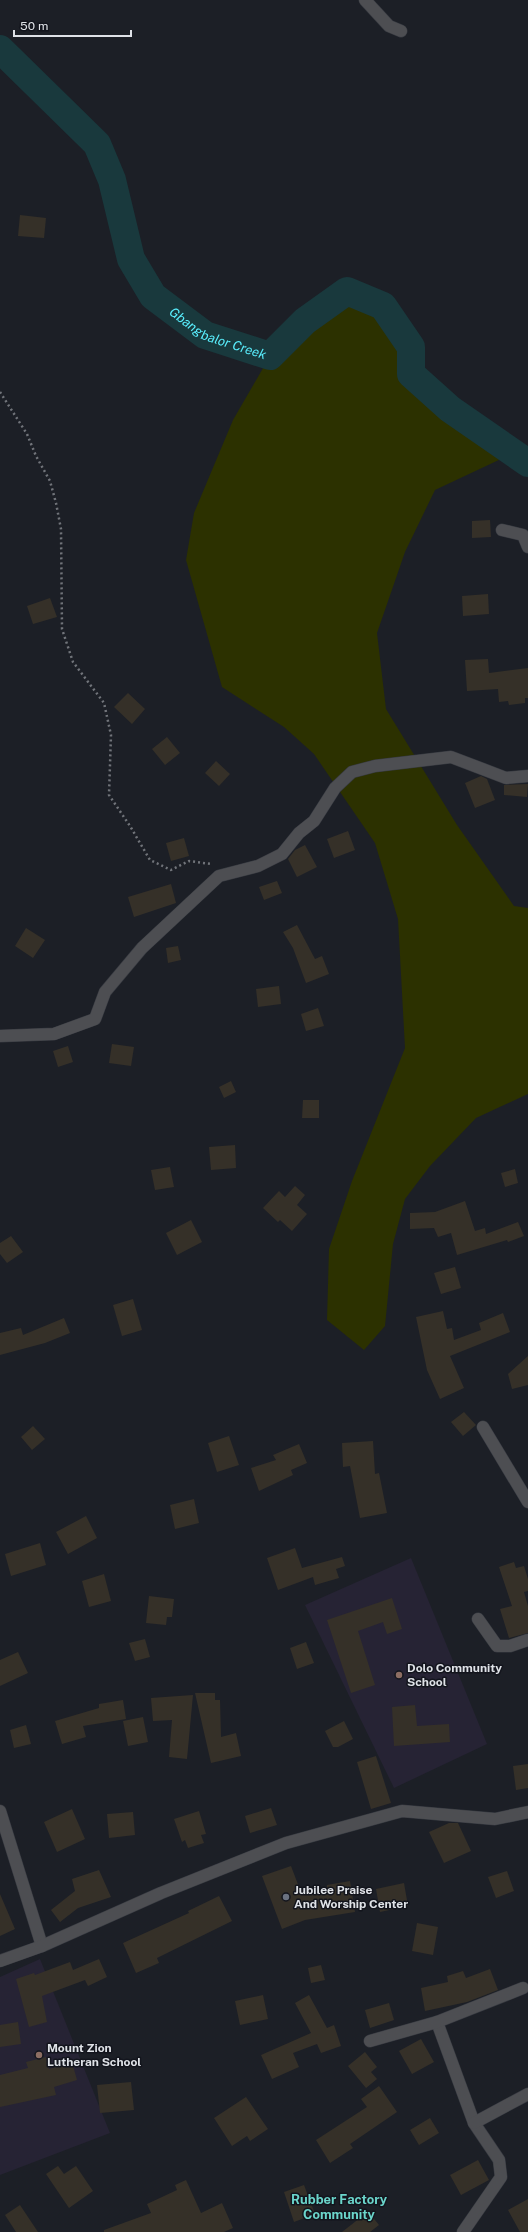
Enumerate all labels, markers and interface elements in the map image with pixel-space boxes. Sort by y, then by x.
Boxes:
scale bar [14,12,131,38]
text: 50 m [20,19,48,33]
water label: Gbangbalor Creek [167,304,268,362]
place label: Dolo Community School [407,1661,502,1689]
marker: Dolo Community School [394,1670,404,1680]
place label: Jubilee Praise And Worship Center [294,1883,408,1911]
marker: Jubilee Praise And Worship Center [281,1892,291,1902]
place label: Mount Zion Lutheran School [47,2041,141,2069]
marker: Mount Zion Lutheran School [34,2050,44,2060]
district label: Rubber Factory Community [291,2192,388,2222]

